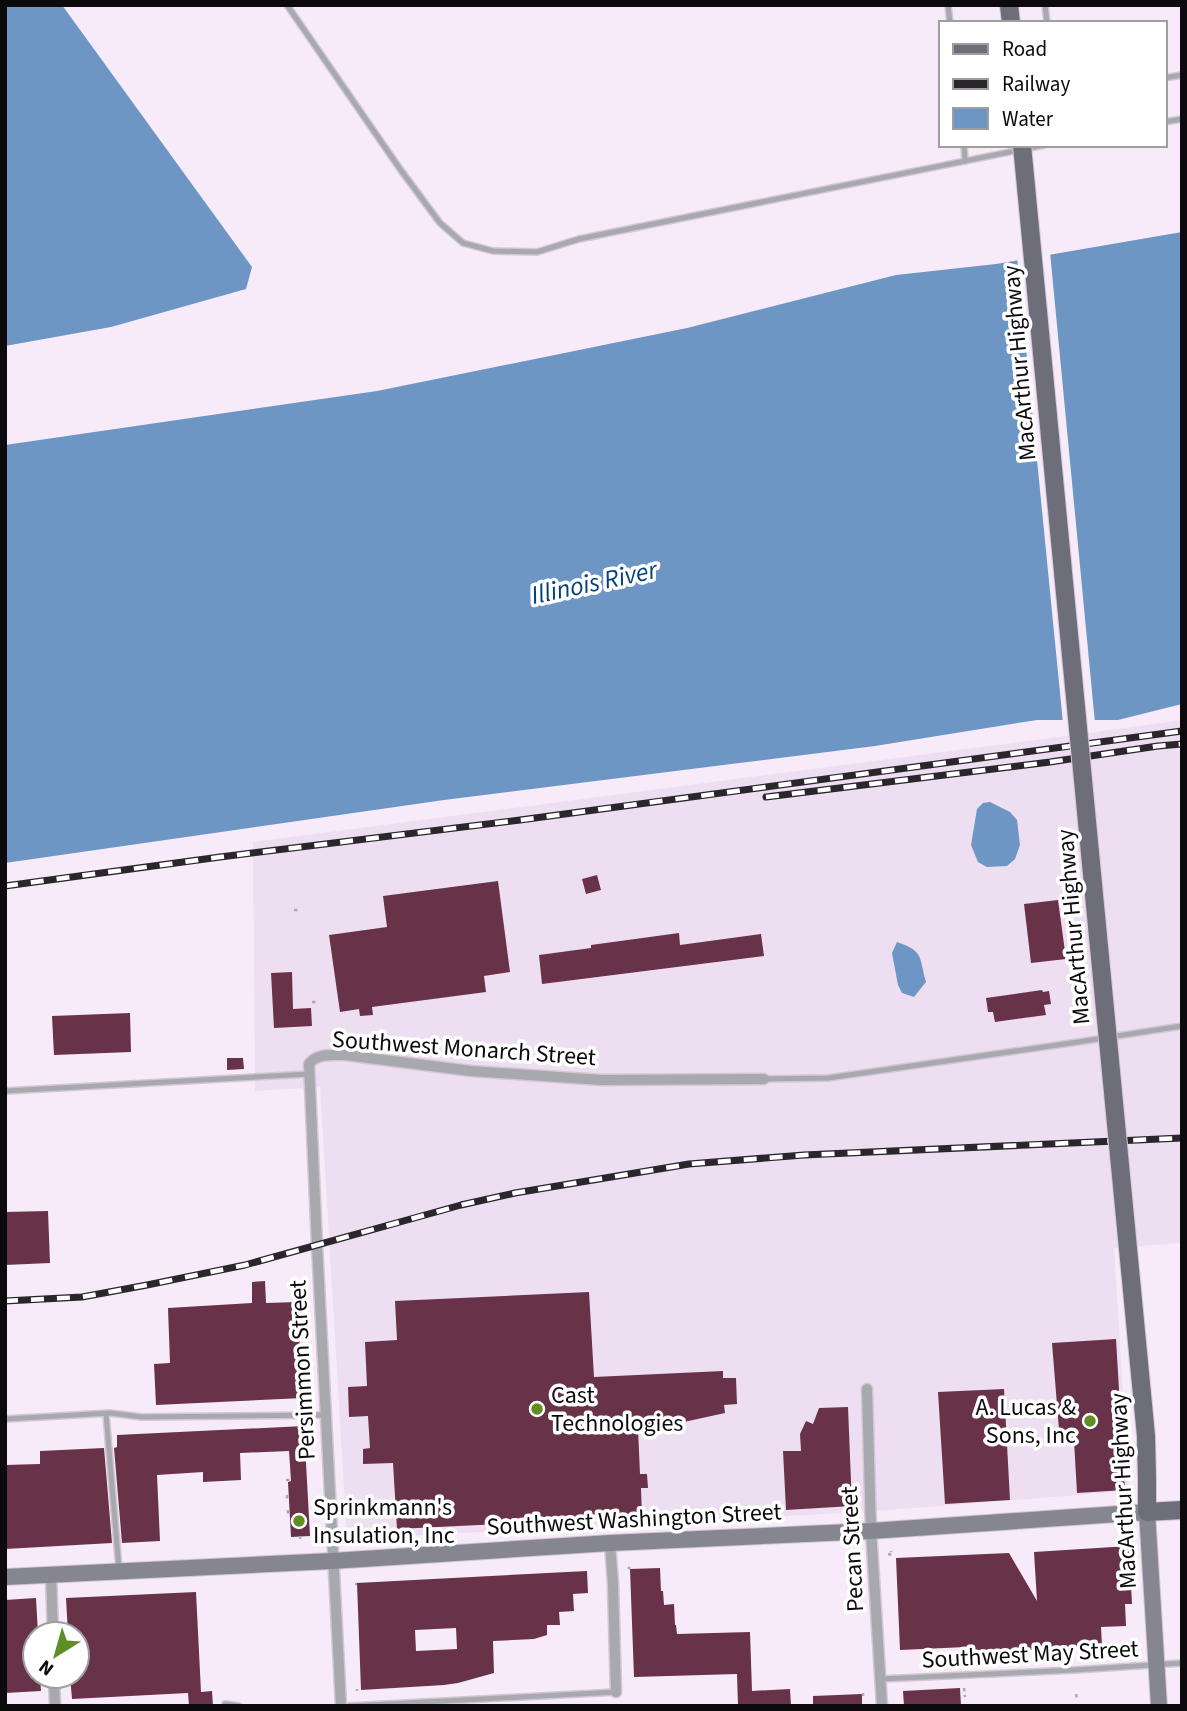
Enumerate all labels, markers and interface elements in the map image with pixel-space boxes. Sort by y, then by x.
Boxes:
legend [939,21,1166,147]
text: Road [1002,34,1047,64]
text: Railway [1002,69,1070,99]
text: Water [1002,104,1054,134]
street label: MacArthur Highway [994,264,1045,462]
water label: Illinois River [528,551,662,614]
street label: MacArthur Highway [1048,828,1099,1026]
street label: Southwest Monarch Street [331,1022,597,1075]
street label: Persimmon Street [280,1279,325,1461]
place label: Cast Technologies [551,1378,683,1441]
place label: A. Lucas & Sons, Inc [975,1390,1076,1453]
street label: MacArthur Highway [1101,1392,1146,1590]
marker: Cast Technologies [529,1401,545,1417]
marker: A. Lucas & Sons, Inc [1082,1413,1098,1429]
street label: Pecan Street [832,1485,873,1613]
place label: Sprinkmann's Insulation, Inc [313,1490,455,1553]
street label: Southwest Washington Street [486,1494,782,1545]
marker: Sprinkmann's Insulation, Inc [291,1513,307,1529]
north arrow [21,1620,91,1690]
street label: Southwest May Street [921,1631,1139,1678]
text: N [33,1653,60,1682]

